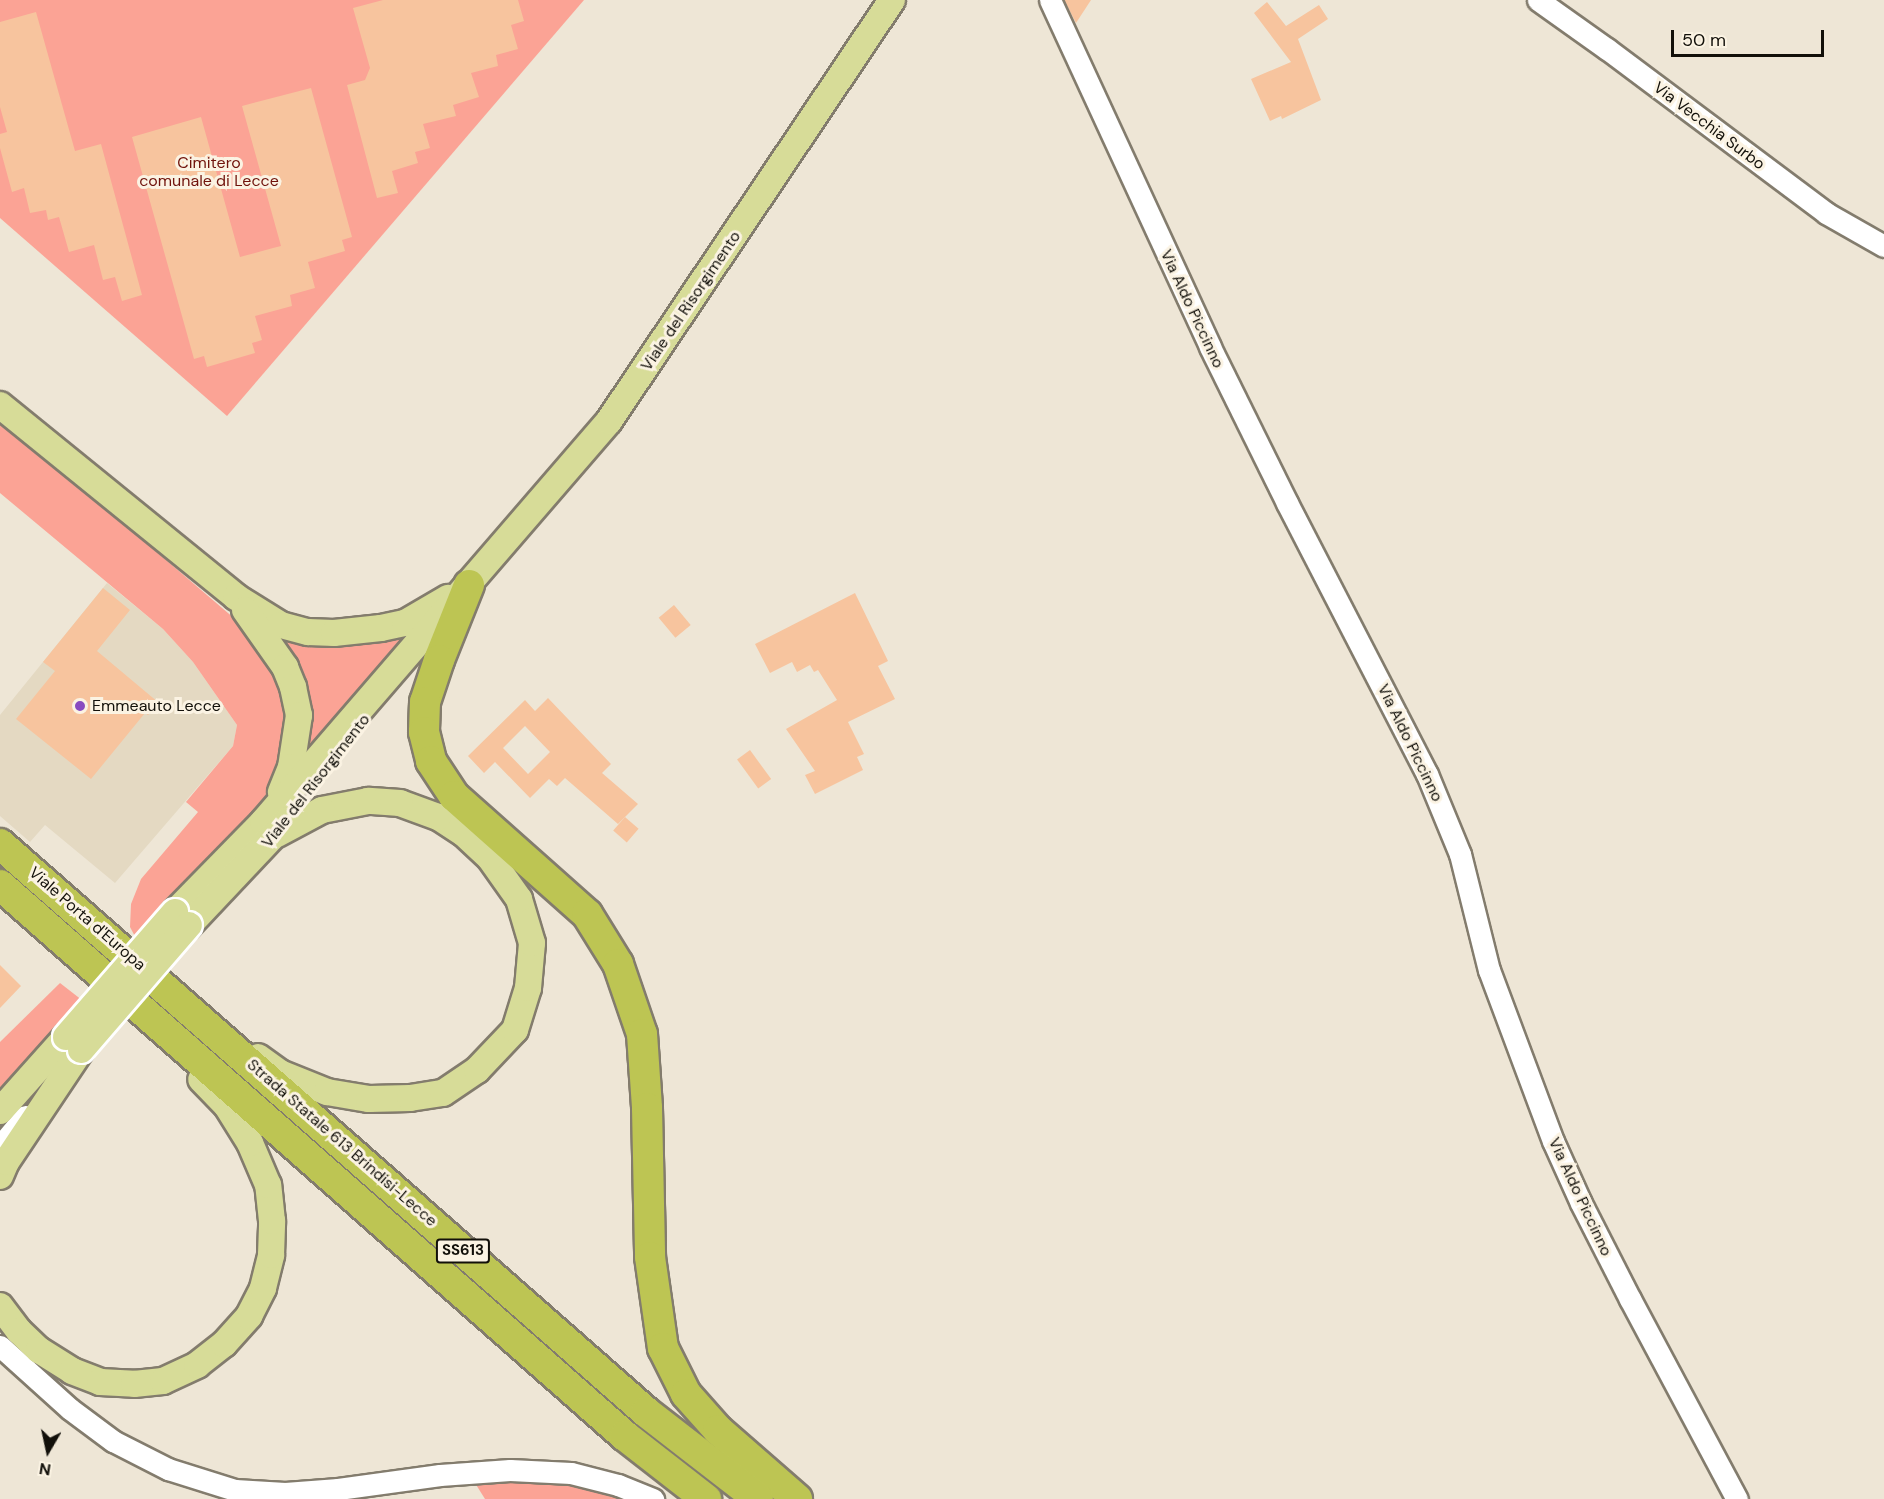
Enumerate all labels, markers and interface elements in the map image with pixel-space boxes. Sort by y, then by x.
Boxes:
scale bar [1674,18,1827,56]
text: 50 m [1682,28,1726,52]
street label: Via Vecchia Surbo [1650,78,1768,174]
park label: Cimitero comunale di Lecce [139,153,279,191]
street label: Viale del Risorgimento [637,227,745,375]
street label: Via Aldo Piccinno [1156,247,1228,371]
street label: Via Aldo Piccinno [1373,681,1447,805]
place label: Emmeauto Lecce [92,696,221,716]
marker: Emmeauto Lecce [73,699,87,713]
street label: Viale del Risorgimento [258,710,374,852]
street label: Viale Porta d'Europa [25,863,149,975]
street label: Strada Statale 613 Brindisi-Lecce [243,1055,441,1231]
street label: Via Aldo Piccinno [1544,1135,1616,1259]
road number: SS613 [434,1239,492,1263]
north arrow [18,1421,78,1481]
text: N [38,1458,53,1481]

